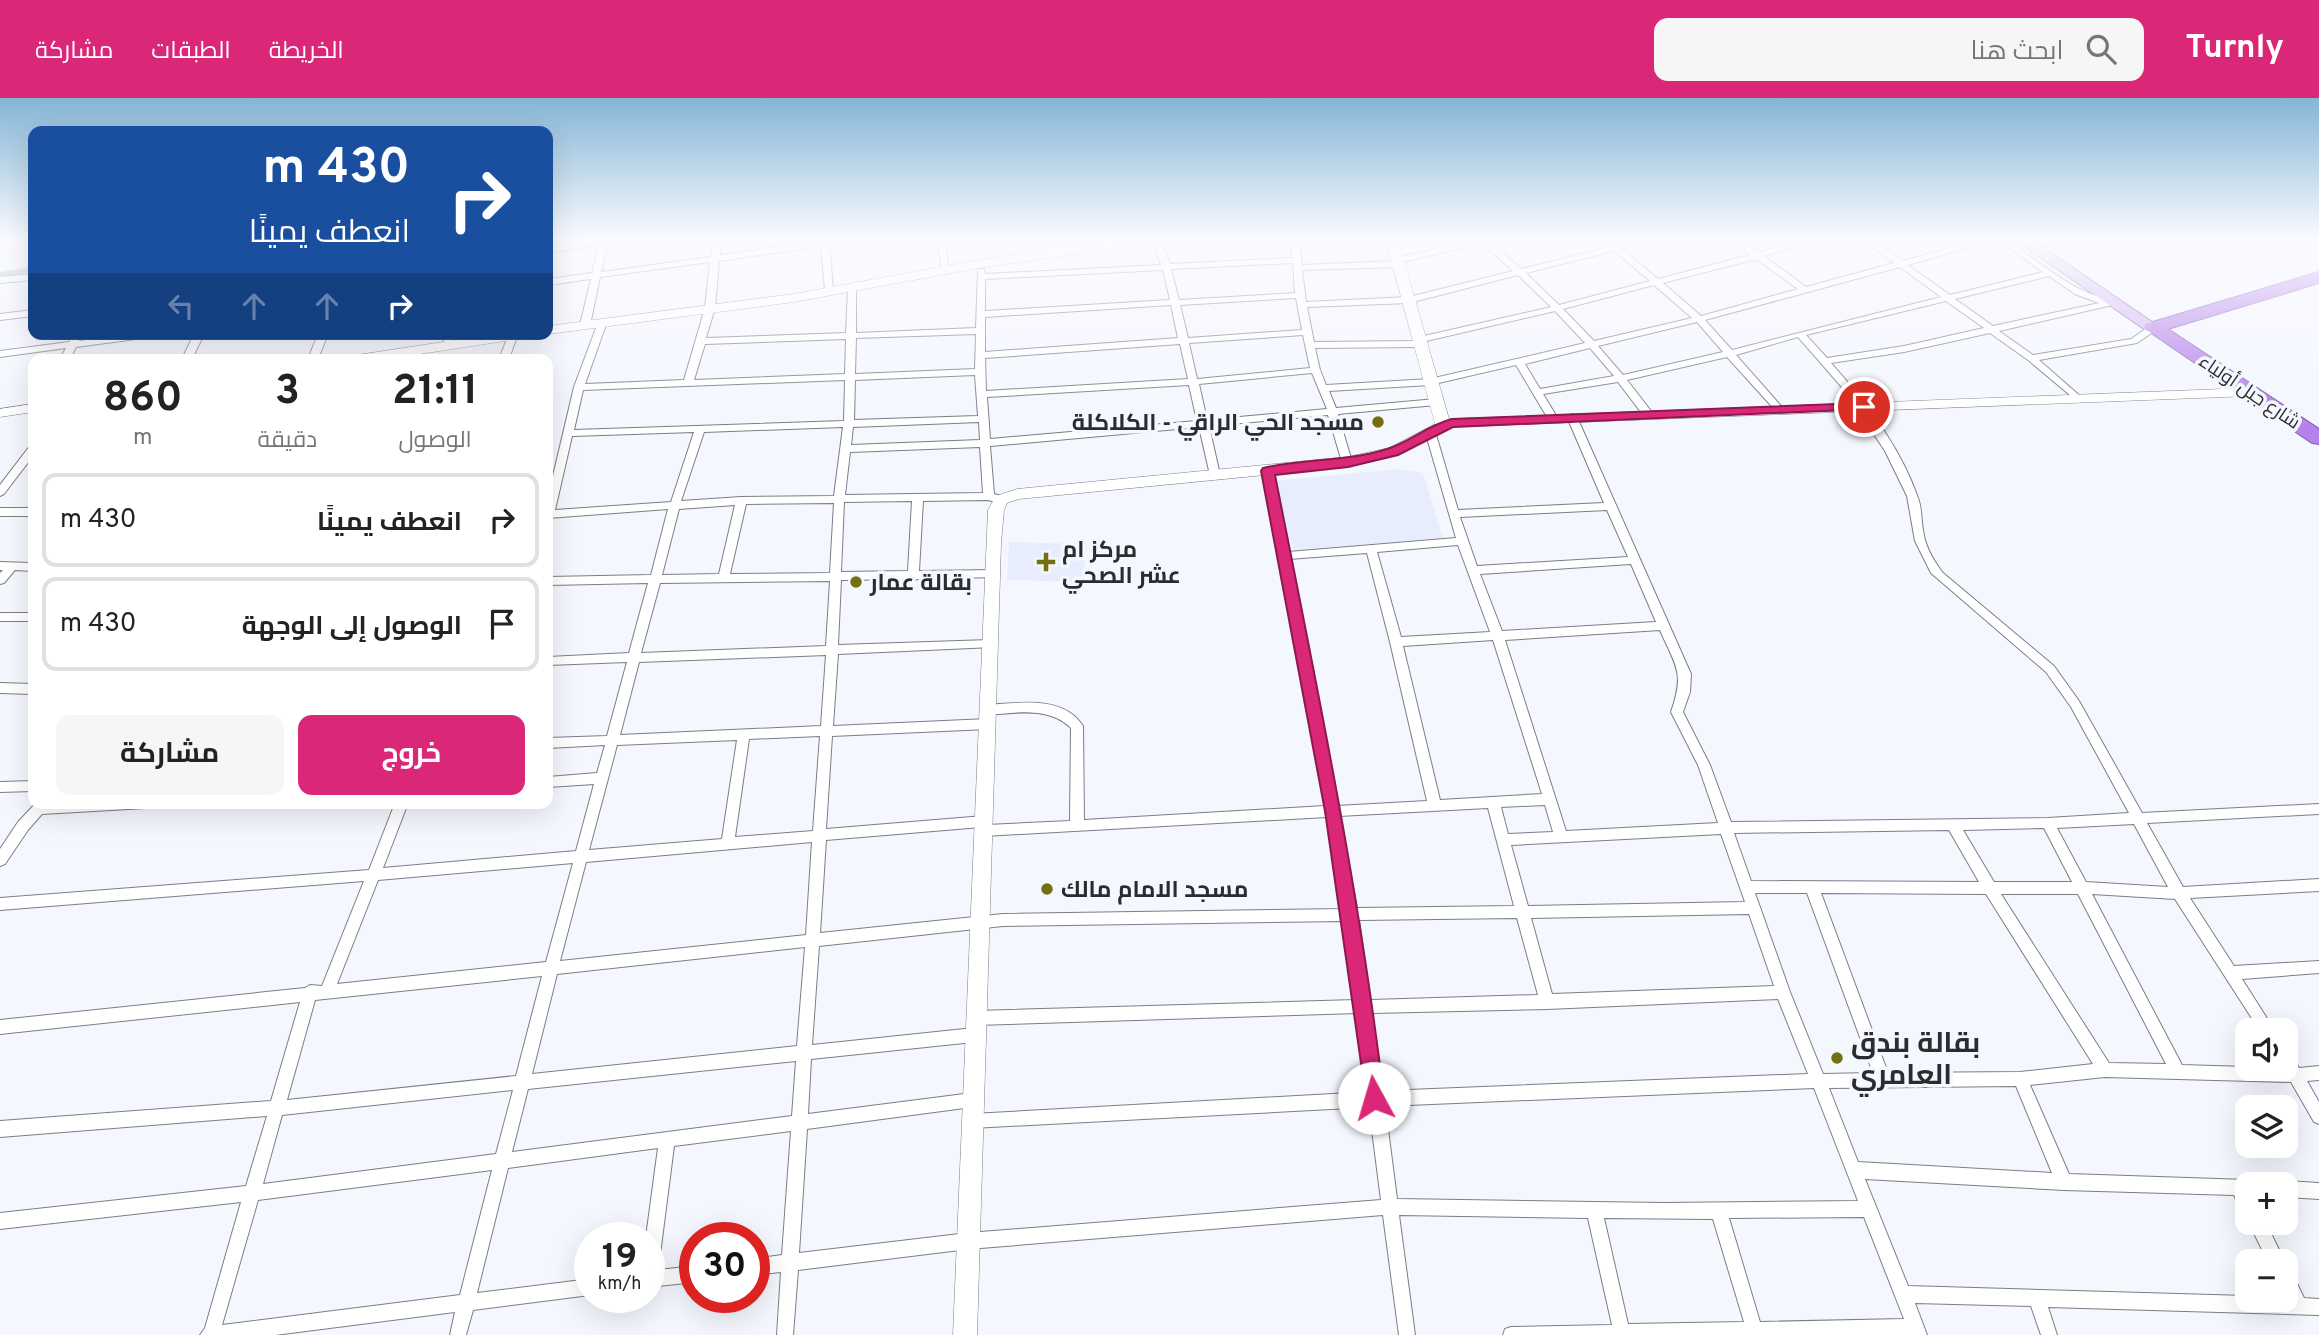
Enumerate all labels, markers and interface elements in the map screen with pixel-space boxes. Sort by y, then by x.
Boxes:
search box [1654,18,2144,81]
text: Turnly [2186,28,2284,70]
icon: search [2082,30,2120,68]
text: ابحث هنا [1971,36,2064,69]
text: مشاركة [35,37,113,67]
text: الطبقات [151,37,231,67]
text: الخريطة [269,37,344,67]
text: 430 m [262,139,410,201]
icon: right [434,154,525,245]
text: انعطف يمينًا [249,214,410,254]
icon: left [162,287,200,325]
icon: ahead [235,287,273,325]
icon: ahead [308,287,346,325]
icon: right [381,287,419,325]
street label: شارع جبل أولياء [2194,349,2305,435]
text: 3 [275,366,300,419]
text: 21:11 [392,366,478,419]
text: 860 [103,373,183,426]
pin [1834,377,1894,437]
icon: arrive [1845,388,1883,426]
place label: مسجد الحي الراقي - الكلاكلة [1072,410,1364,441]
marker: مسجد الحي الراقي - الكلاكلة [1370,414,1386,430]
text: m [133,424,152,453]
text: دقيقة [257,427,317,456]
text: الوصول [398,427,472,456]
icon: right [483,501,521,539]
text: 430 m [60,504,136,537]
text: انعطف يمينًا [317,507,462,540]
place label: مركز ام عشر الصحي [1062,537,1181,594]
marker: مركز ام عشر الصحي [1036,552,1056,572]
place label: بقالة عمار [869,570,972,599]
marker: بقالة عمار [848,574,864,590]
icon: arrive [483,605,521,643]
text: 430 m [60,608,136,641]
text: الوصول إلى الوجهة [242,611,462,644]
button: مشاركة [56,715,284,795]
button: خروج [298,715,525,795]
place label: مسجد الامام مالك [1061,877,1248,906]
marker: مسجد الامام مالك [1039,881,1055,897]
map controls [2235,1018,2298,1312]
button: sound [2235,1018,2298,1081]
place label: بقالة بندق العامري [1851,1027,1980,1097]
marker: بقالة بندق العامري [1829,1050,1845,1066]
position arrow [1337,1061,1411,1135]
button: layers [2235,1095,2298,1158]
button: + [2235,1172,2298,1235]
speed limit sign: 30 [679,1222,770,1313]
text: 19 [602,1236,637,1280]
button: − [2235,1249,2298,1312]
text: km/h [598,1273,641,1296]

